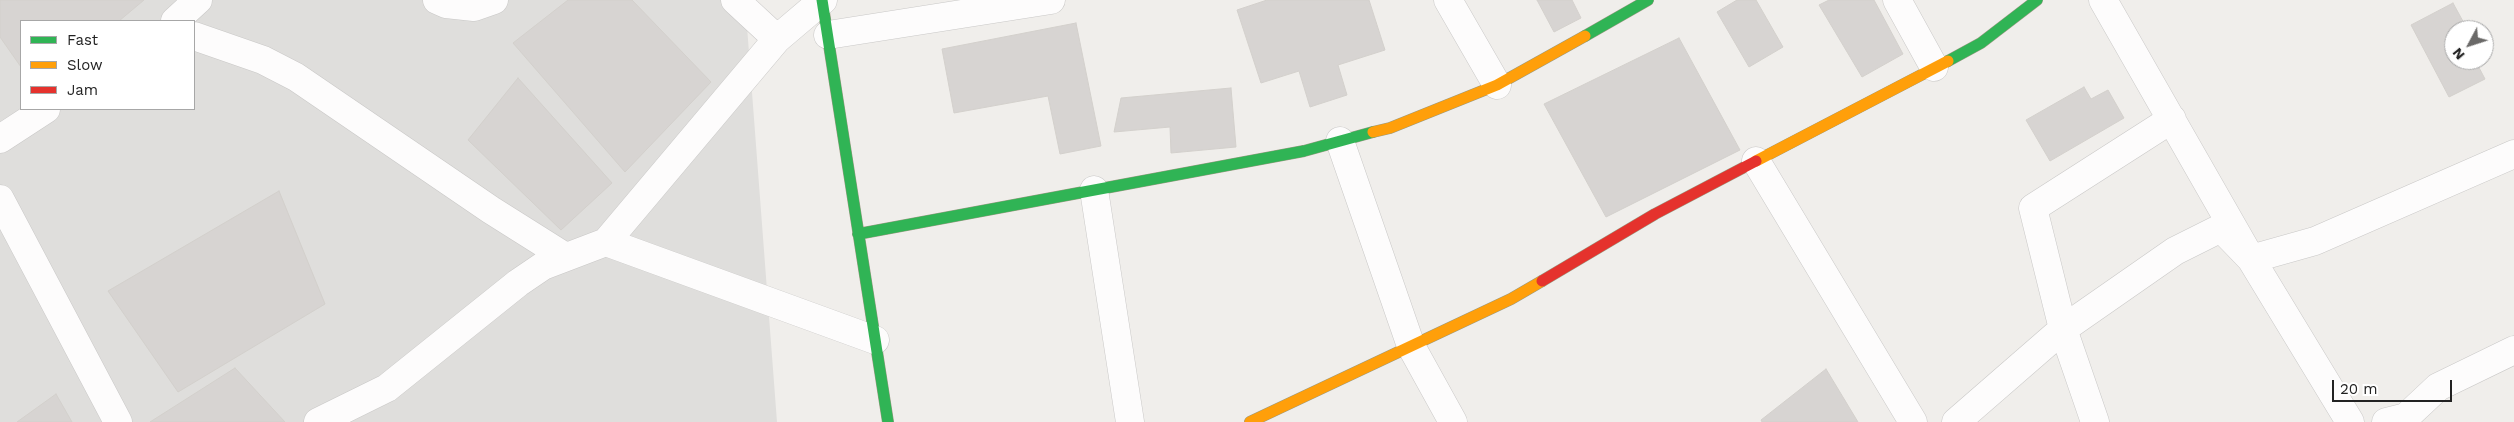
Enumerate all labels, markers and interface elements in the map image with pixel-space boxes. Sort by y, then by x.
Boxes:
legend [20,20,195,110]
north arrow [2444,20,2494,70]
text: Fast [67,31,98,49]
text: N [2449,45,2468,63]
text: Slow [67,56,103,74]
text: Jam [67,81,98,99]
scale bar [2334,370,2454,402]
text: 20 m [2340,380,2378,398]

